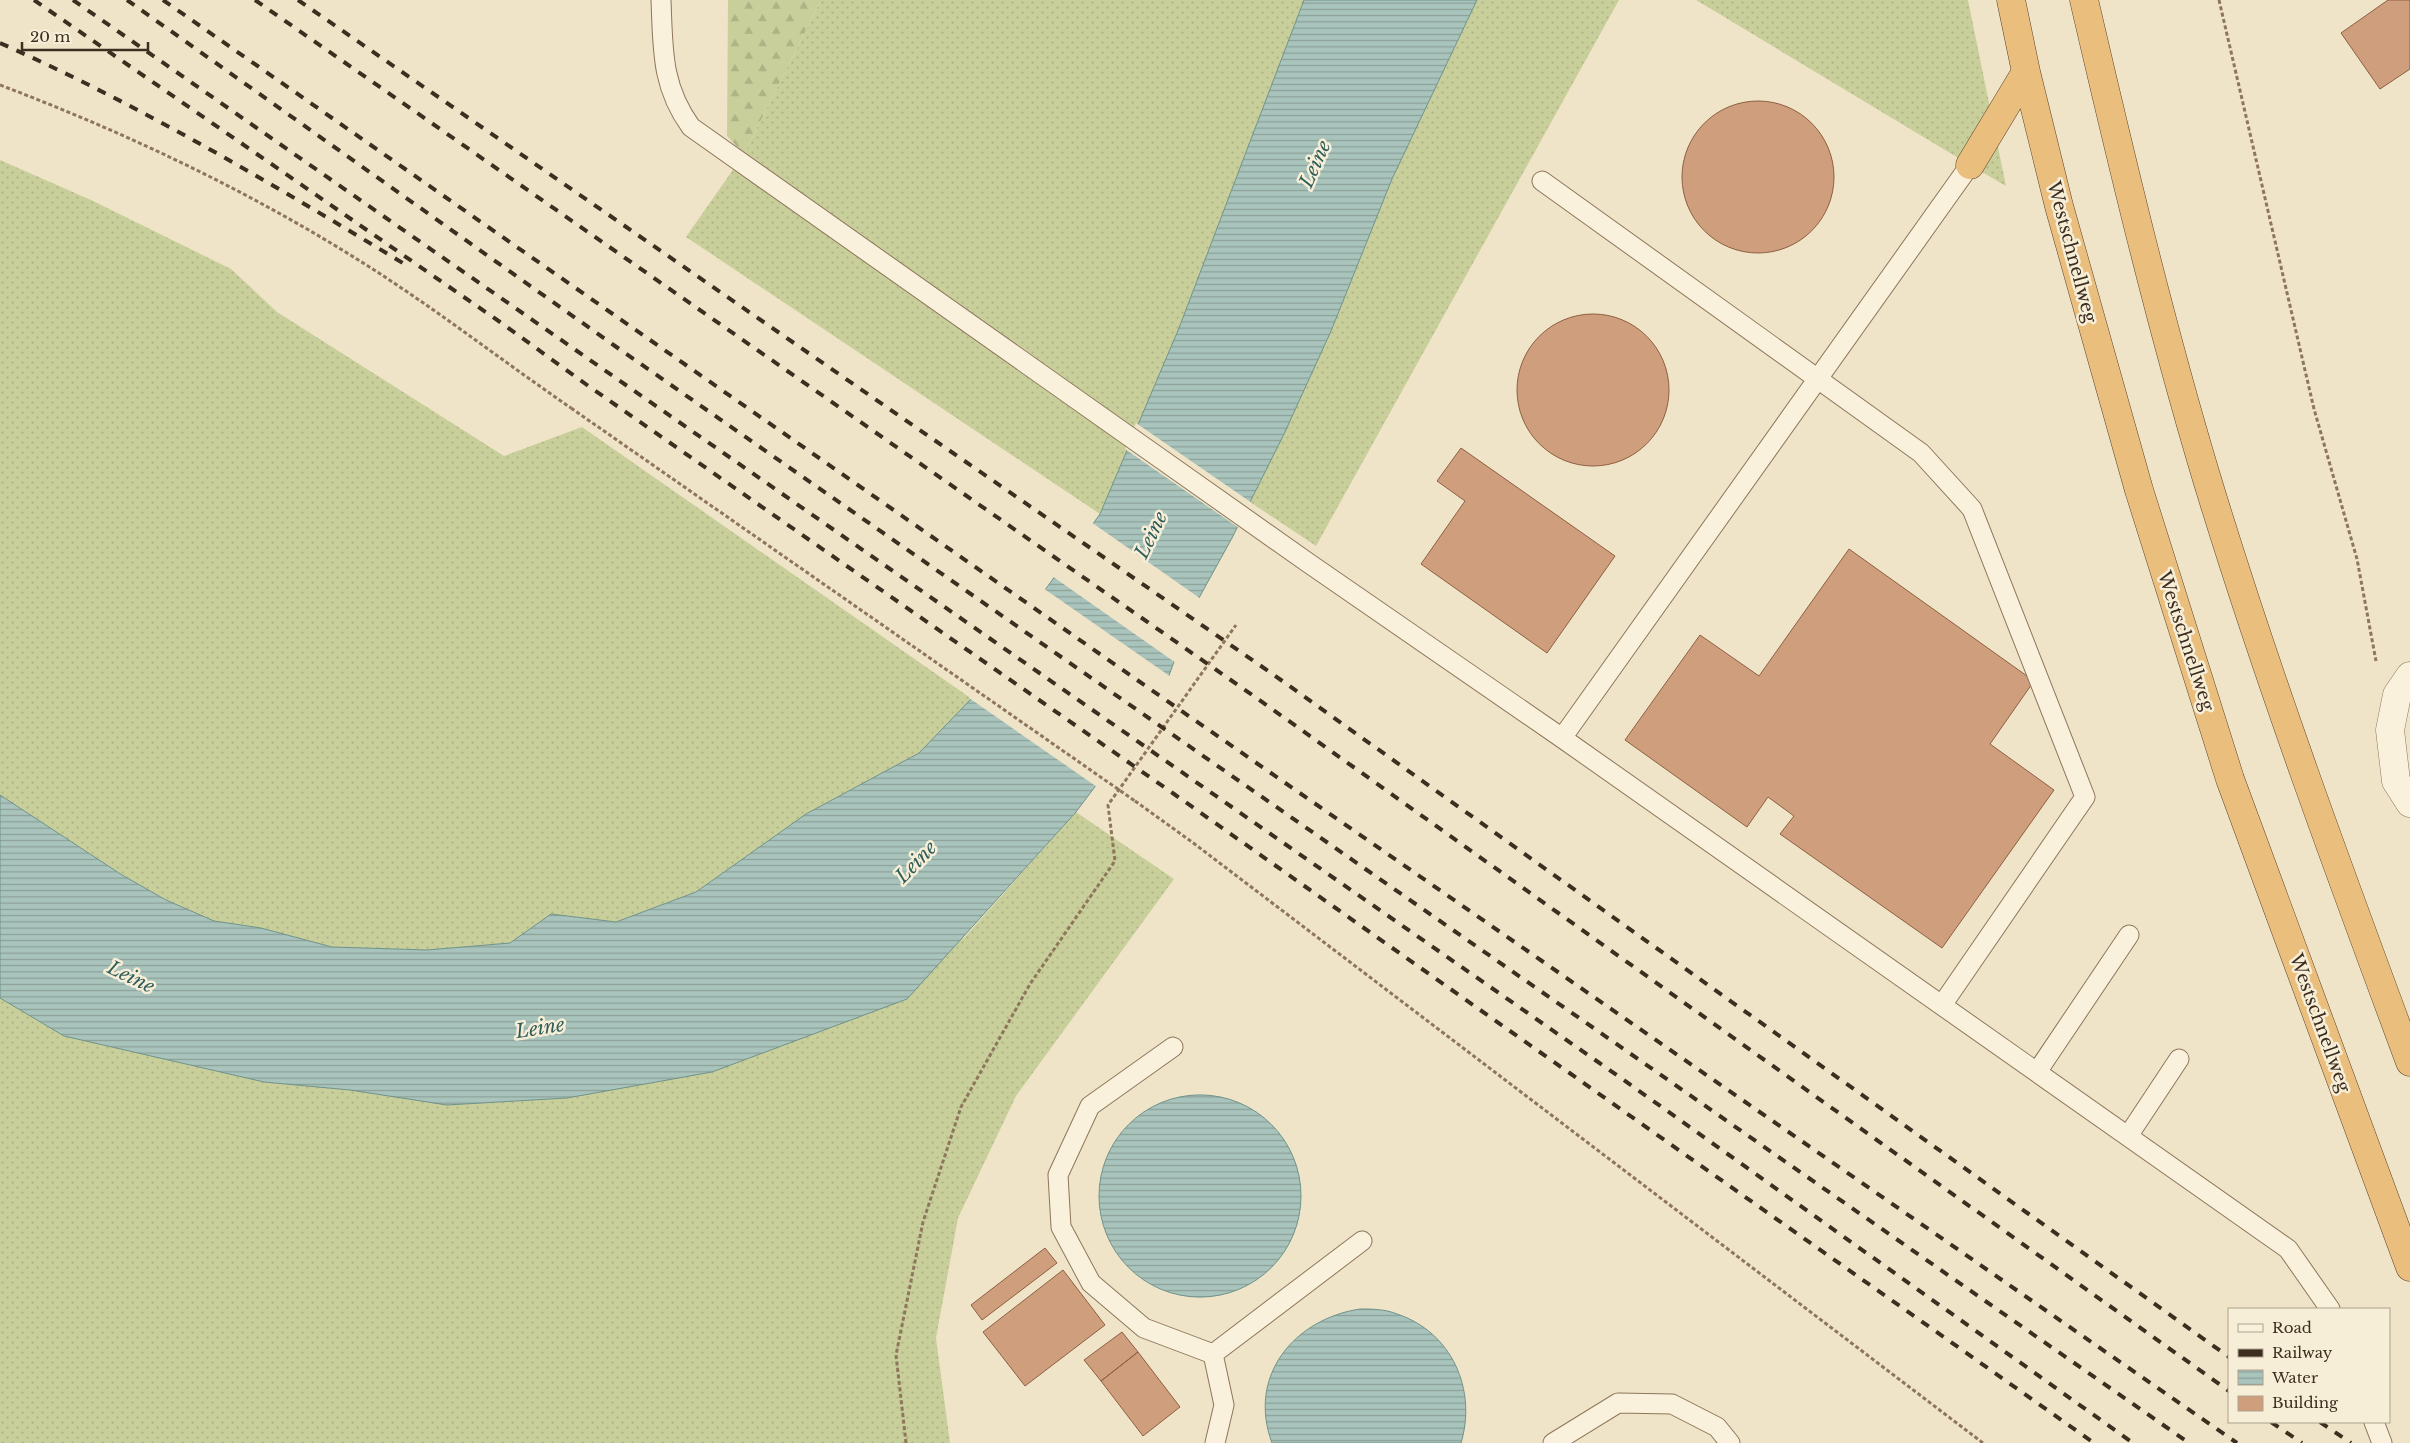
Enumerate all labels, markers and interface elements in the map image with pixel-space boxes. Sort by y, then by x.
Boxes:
scale bar [22,20,149,52]
text: 20 m [30,27,70,46]
water label: Leine [1294,137,1336,192]
street label: Westschnellweg [2042,178,2102,325]
water label: Leine [1129,508,1172,563]
street label: Westschnellweg [2153,567,2219,714]
water label: Leine [890,836,942,888]
street label: Westschnellweg [2284,950,2355,1095]
water label: Leine [103,955,158,998]
water label: Leine [513,1013,566,1043]
legend [2228,1308,2390,1423]
text: Road [2272,1318,2312,1337]
text: Railway [2272,1343,2333,1362]
text: Water [2271,1368,2319,1387]
text: Building [2272,1393,2339,1412]

